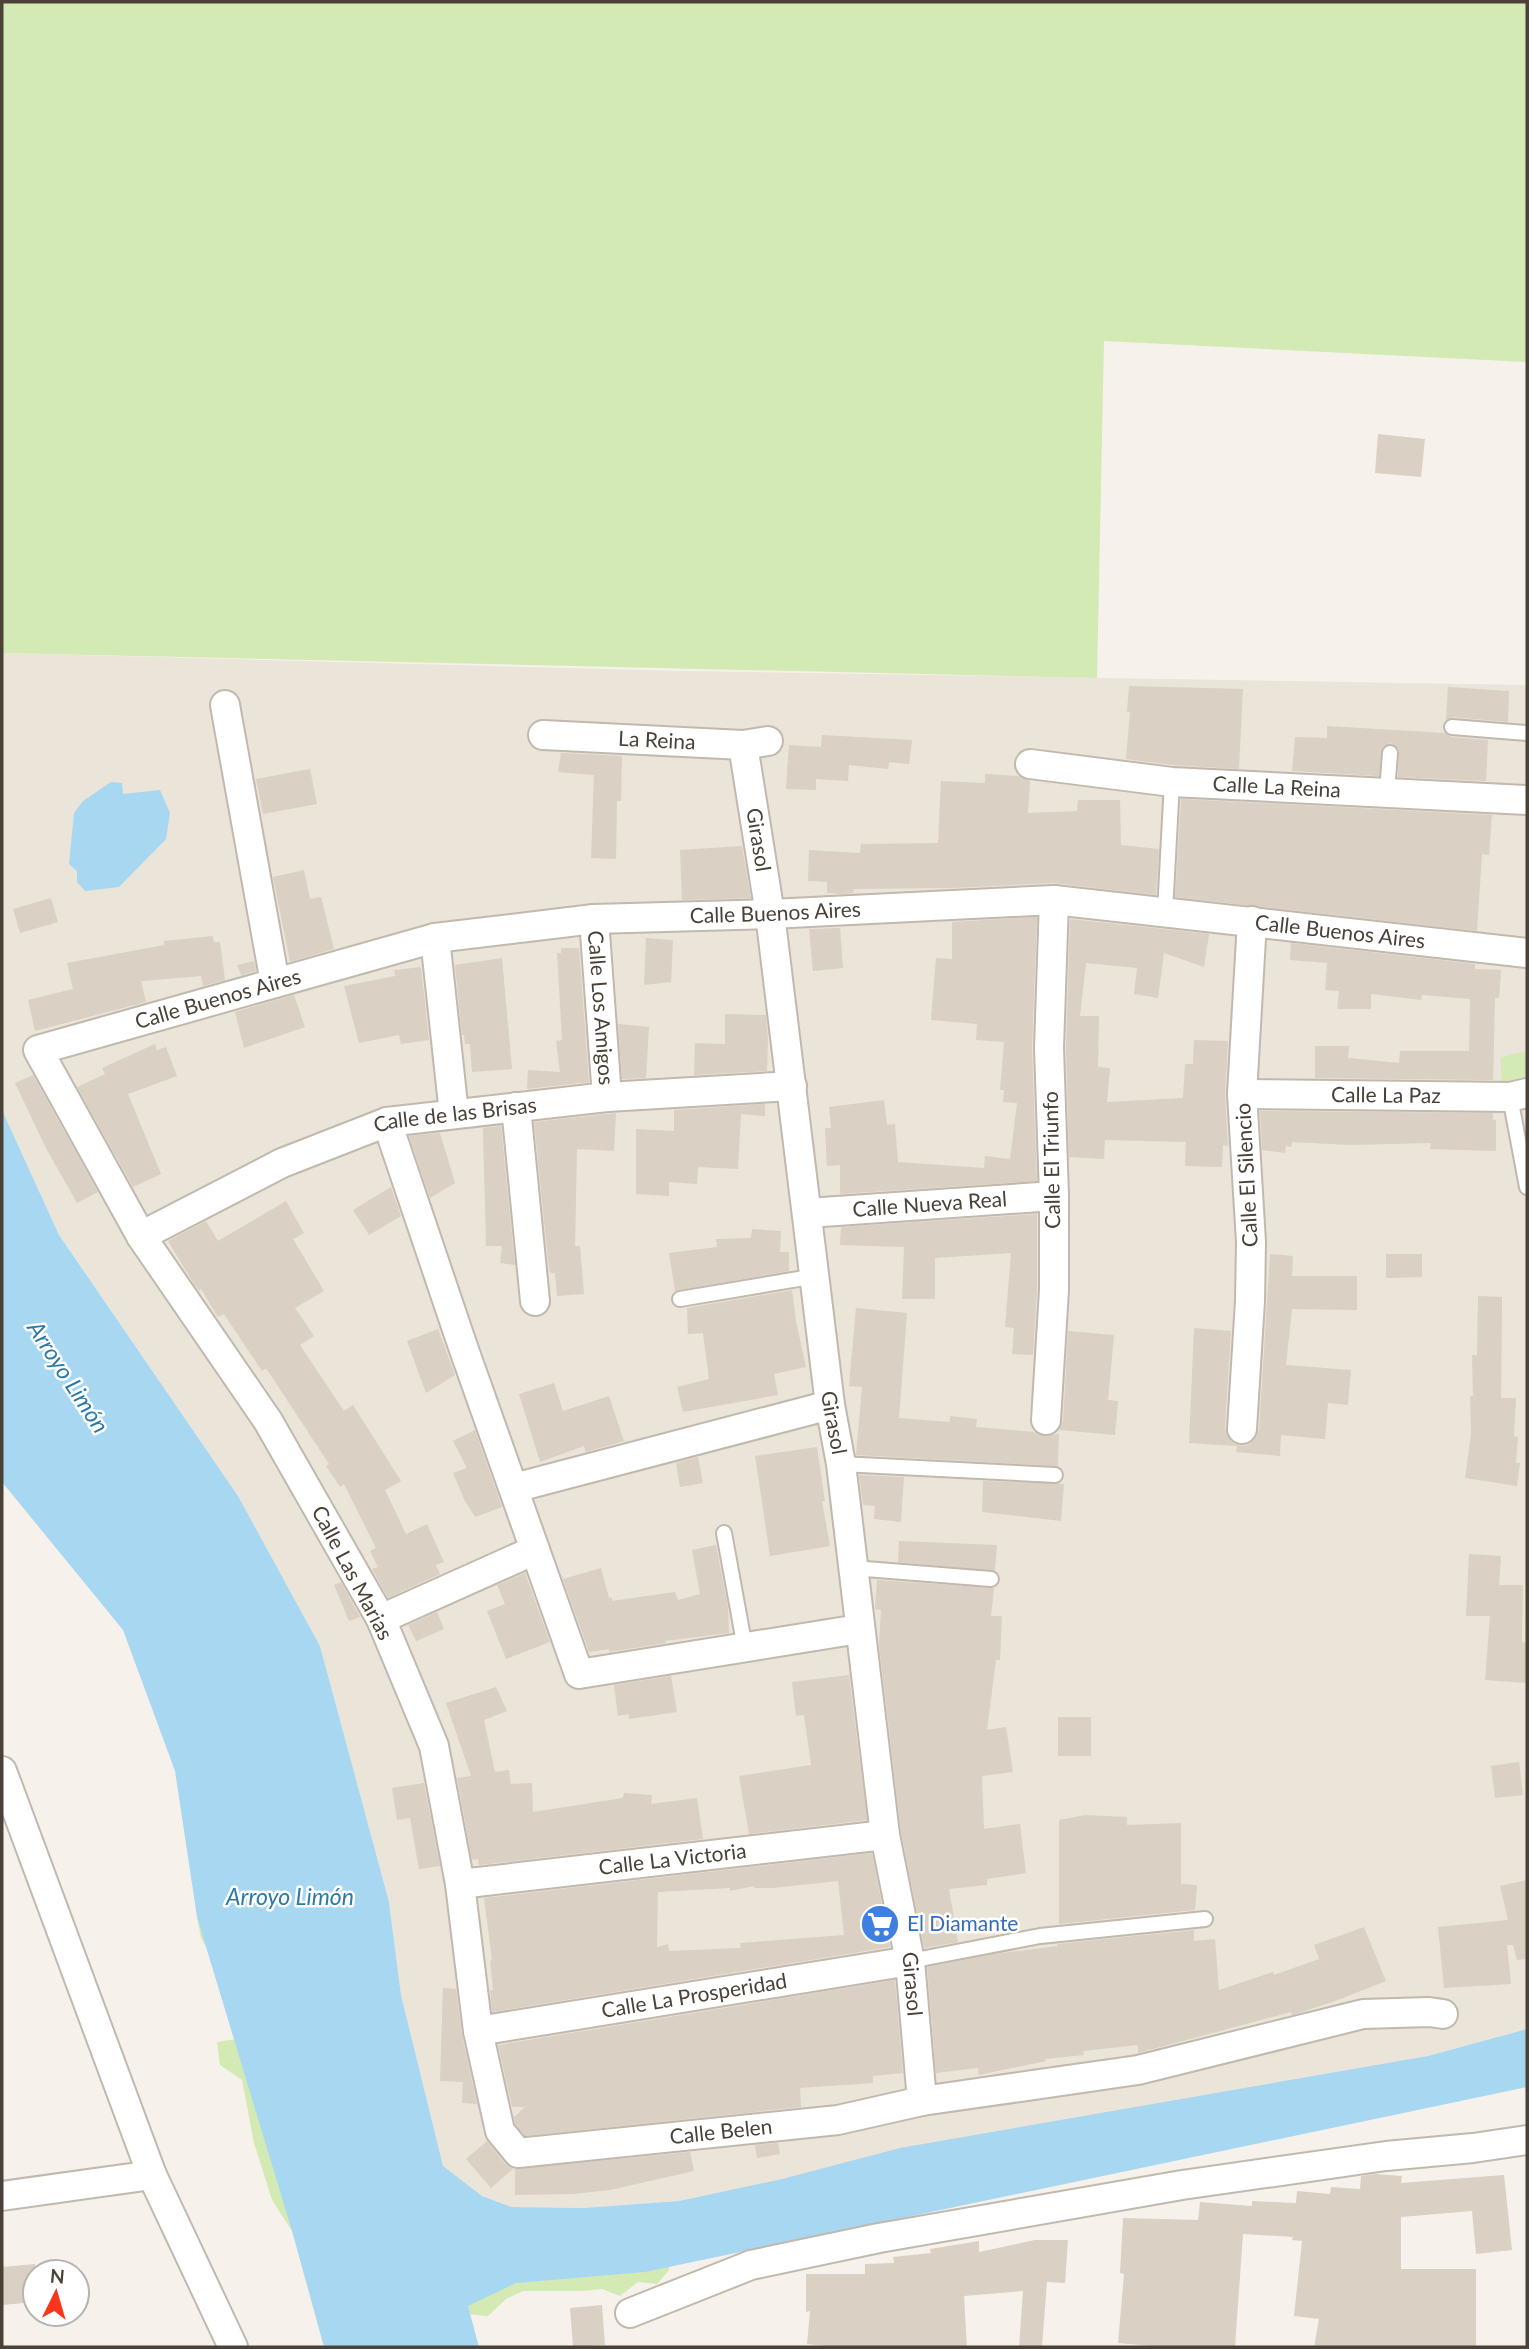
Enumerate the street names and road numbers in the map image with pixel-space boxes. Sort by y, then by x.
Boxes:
street label: La Reina [618,725,696,754]
street label: Calle La Reina [1212,770,1342,802]
street label: Girasol [742,806,777,873]
street label: Calle Buenos Aires [689,896,861,927]
street label: Calle Buenos Aires [1254,909,1427,953]
street label: Calle Los Amigos [584,929,620,1086]
street label: Calle Buenos Aires [132,963,303,1033]
street label: Calle La Paz [1331,1081,1441,1107]
street label: Calle de las Brisas [369,1091,538,1137]
street label: Calle El Triunfo [1037,1091,1064,1229]
street label: Calle El Silencio [1229,1102,1262,1248]
street label: Calle Nueva Real [852,1185,1008,1221]
street label: Girasol [817,1389,853,1456]
street label: Calle Las Marias [307,1501,399,1644]
street label: Calle La Victoria [597,1837,748,1879]
street label: Girasol [897,1949,929,2017]
street label: Calle La Prosperidad [599,1967,789,2022]
street label: Calle Belen [668,2113,773,2148]

